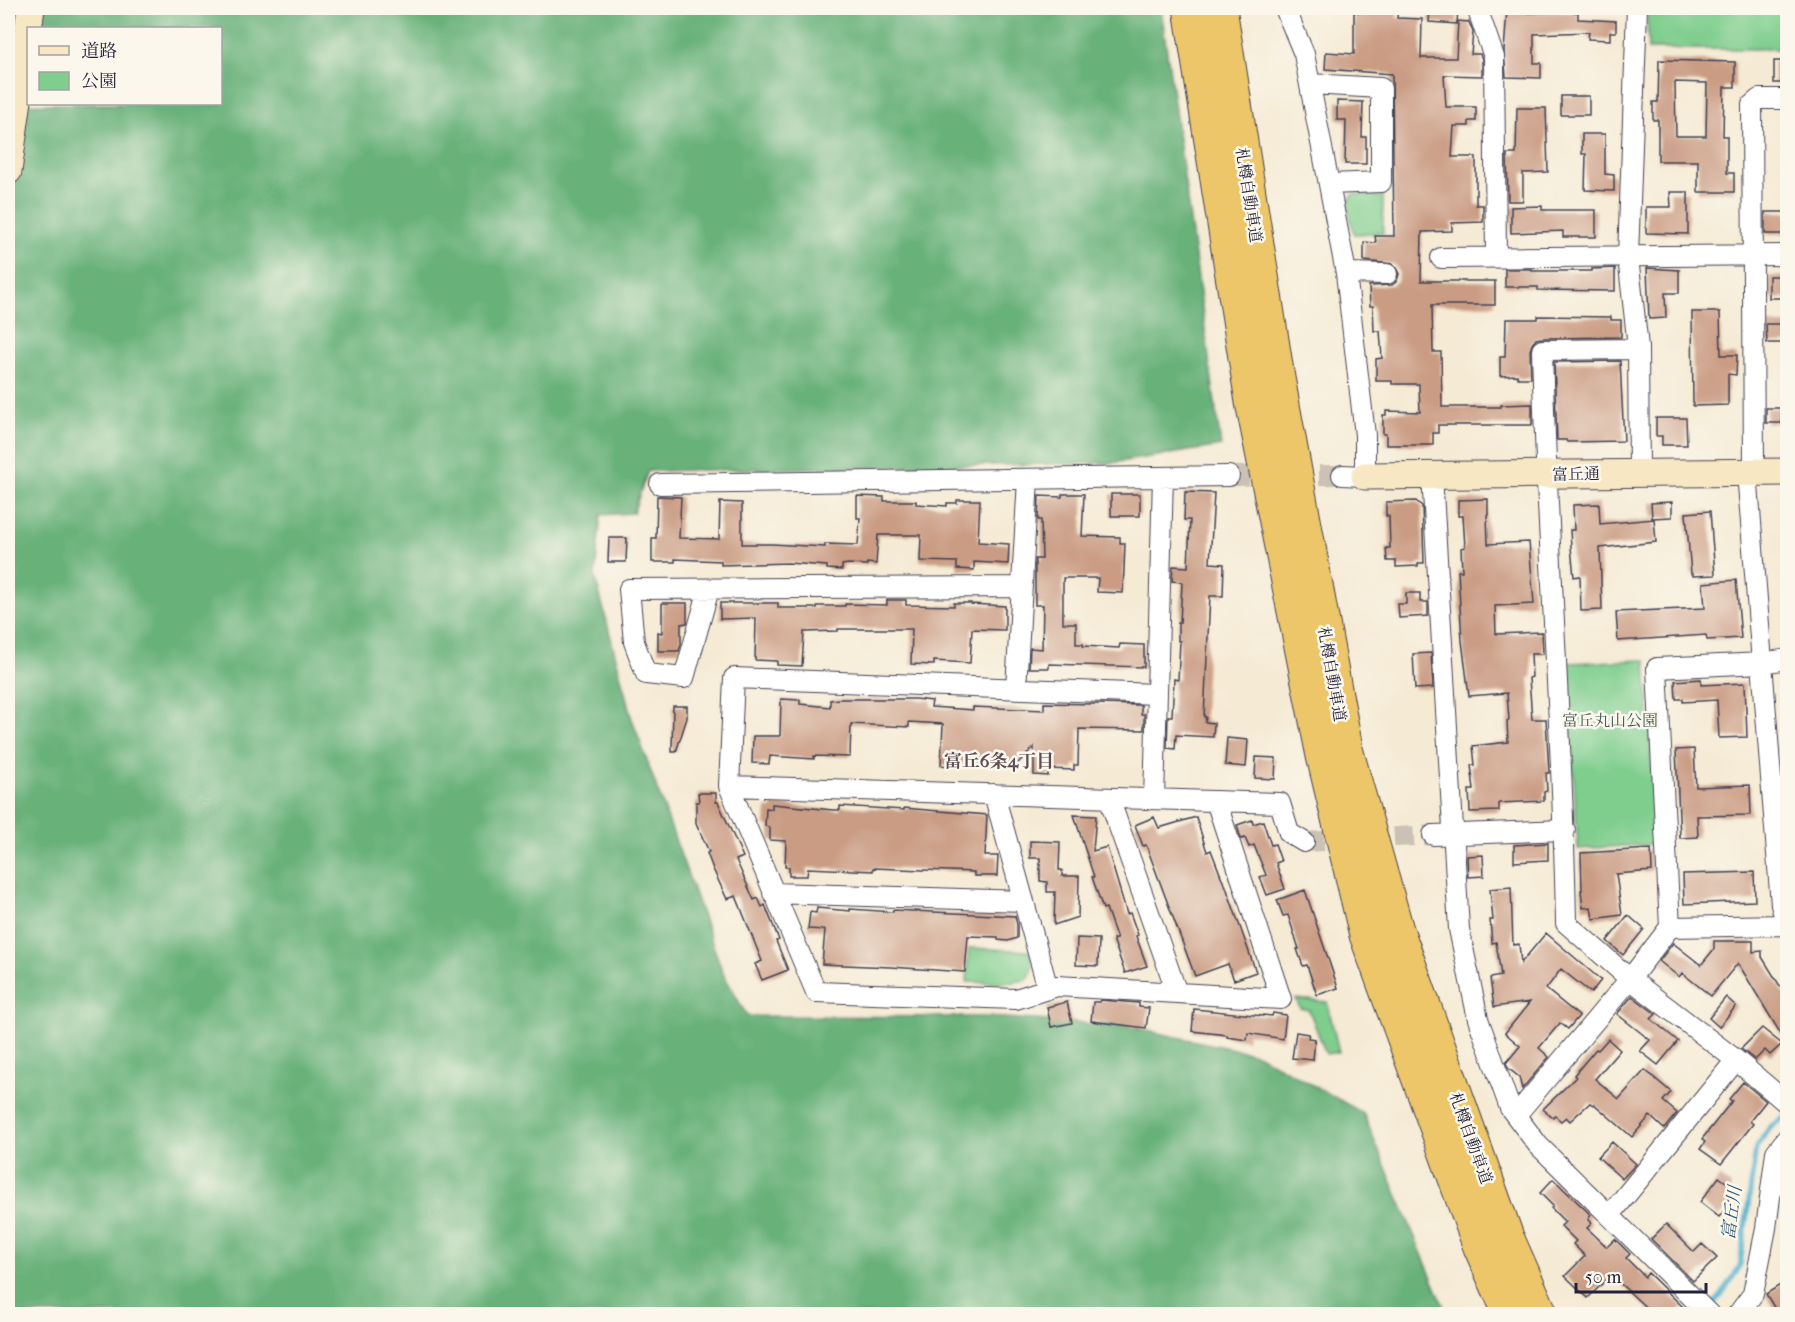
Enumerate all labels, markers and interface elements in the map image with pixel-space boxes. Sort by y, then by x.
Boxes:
legend [27,27,222,105]
text: 道路 [81,41,117,62]
text: 公園 [81,71,117,92]
street label: 札樽自動車道 [1232,146,1266,244]
street label: 富丘通 [1552,464,1600,484]
street label: 札樽自動車道 [1314,625,1350,723]
park label: 富丘丸山公園 [1562,711,1658,730]
district label: 富丘6条4丁目 [944,751,1054,772]
street label: 札樽自動車道 [1446,1090,1496,1186]
water label: 富丘川 [1718,1183,1746,1241]
scale bar [1576,1256,1706,1294]
text: 50 m [1585,1267,1622,1288]

